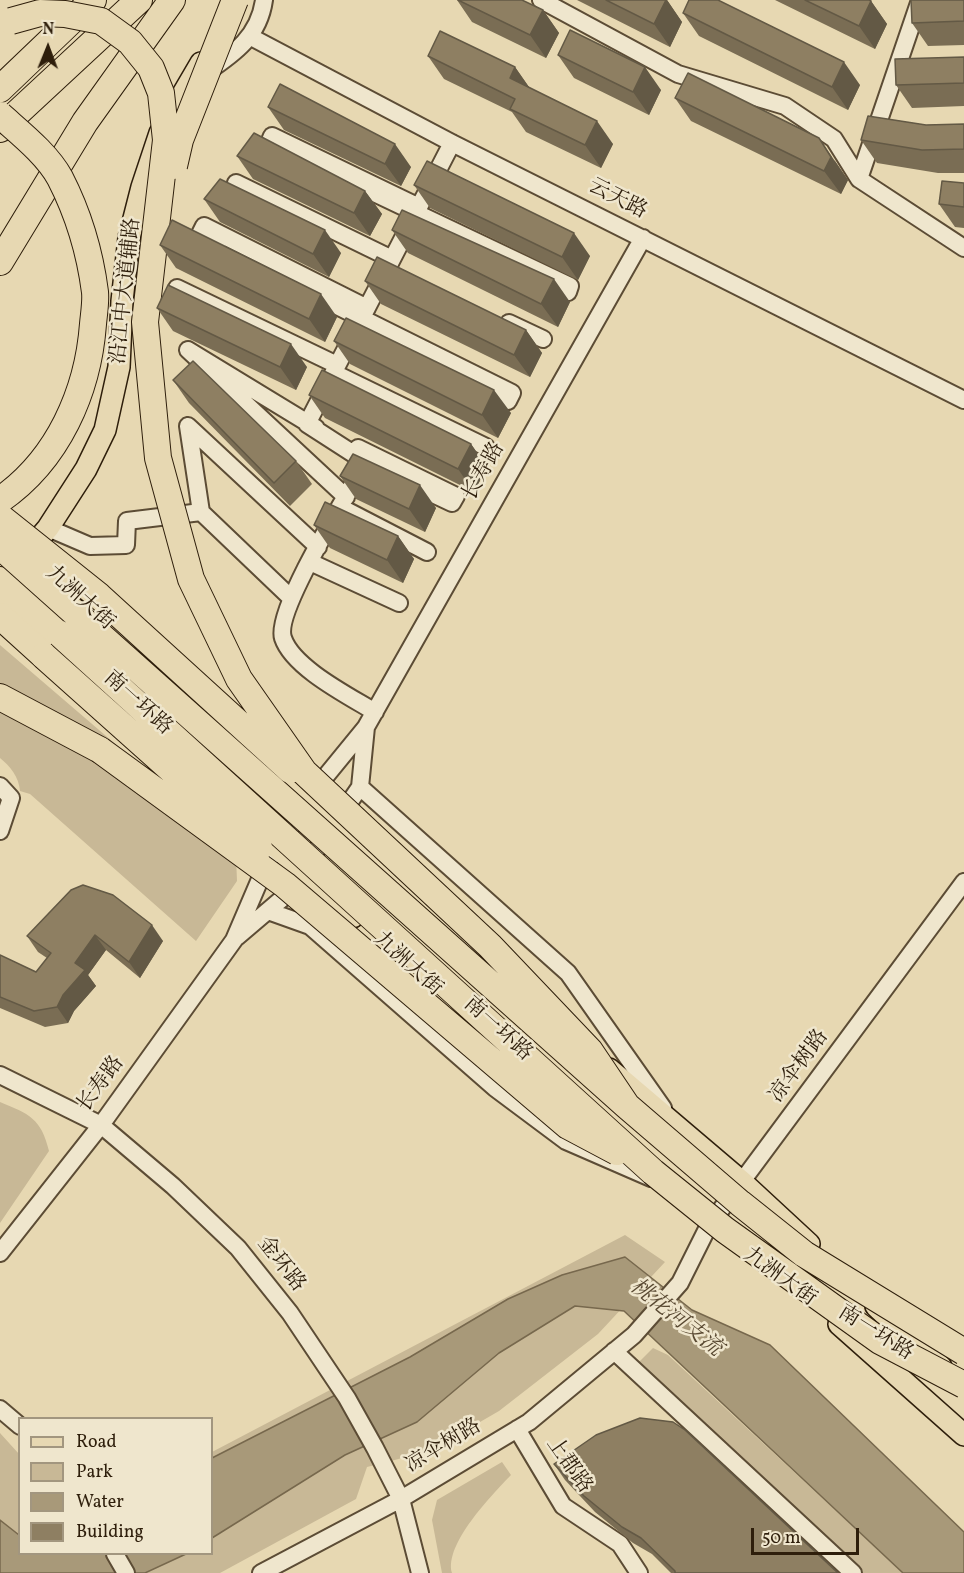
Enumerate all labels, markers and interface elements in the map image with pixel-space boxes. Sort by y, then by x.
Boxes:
north arrow [18,18,78,78]
text: N [42,19,54,41]
street label: 云天路 [583,174,651,226]
street label: 沿江中大道辅路 [107,217,147,365]
street label: 长寿路 [459,438,511,506]
street label: 九洲大街 [39,562,119,636]
street label: 南一环路 [97,667,177,741]
street label: 九洲大街 [367,928,447,1002]
street label: 南一环路 [457,993,537,1067]
street label: 凉伞树路 [765,1026,835,1108]
street label: 长寿路 [73,1052,131,1118]
street label: 金环路 [251,1232,309,1298]
street label: 九洲大街 [738,1243,820,1313]
water label: 桃花河支流 [624,1275,726,1363]
street label: 南一环路 [833,1301,917,1367]
street label: 凉伞树路 [402,1415,486,1479]
legend [18,1417,213,1555]
text: Road [76,1430,117,1455]
street label: 上郡路 [540,1433,596,1499]
text: Park [76,1460,113,1485]
text: Water [76,1490,124,1515]
scale bar [754,1516,862,1554]
text: Building [76,1520,144,1545]
text: 50 m [762,1526,801,1551]

